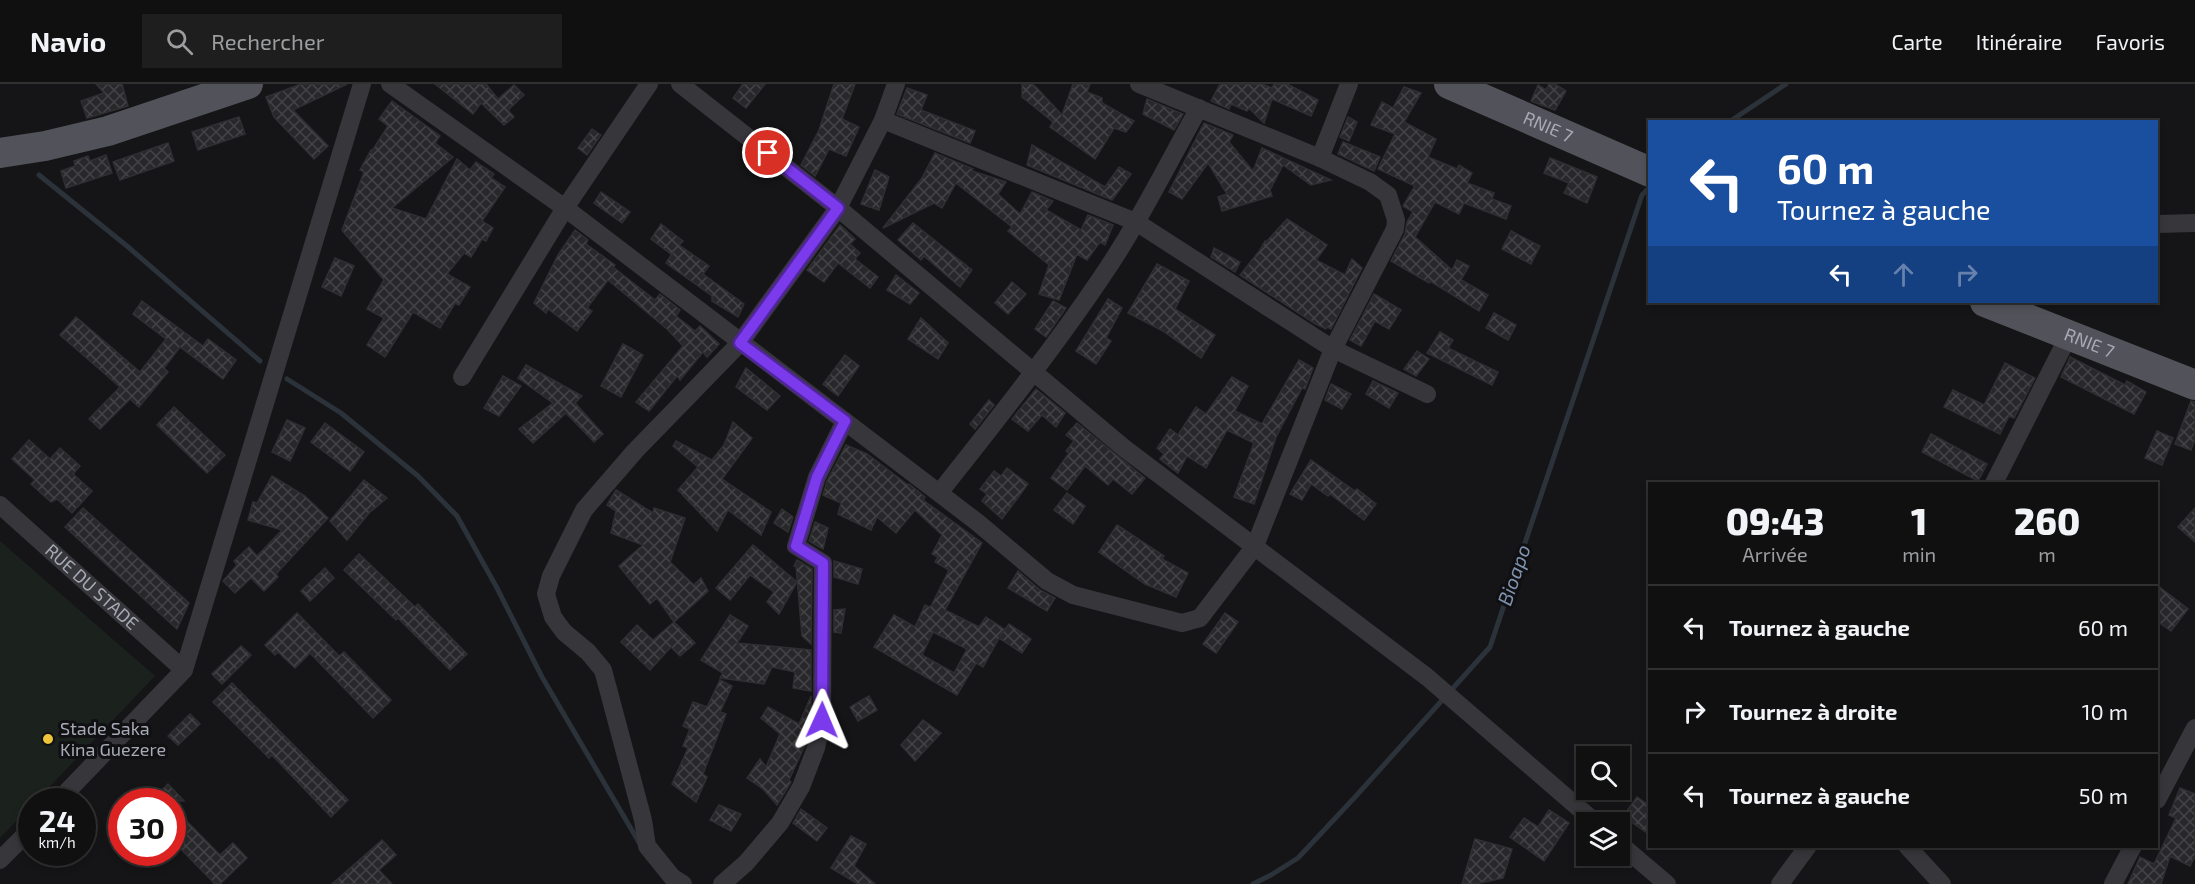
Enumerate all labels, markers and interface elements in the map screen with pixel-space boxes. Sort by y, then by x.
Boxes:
search box [142,14,562,68]
text: Navio [30,24,106,58]
icon: search [163,25,196,58]
text: Rechercher [211,28,325,54]
text: Carte [1891,29,1943,54]
text: Itinéraire [1976,29,2062,54]
text: Favoris [2095,29,2165,54]
street label: RNIE 7 [1520,106,1577,147]
pin [742,127,793,178]
icon: arrive [751,136,784,169]
text: 60 m [1777,142,1874,192]
icon: left [1678,144,1756,222]
text: Tournez à gauche [1777,193,1991,225]
icon: left [1824,258,1857,291]
icon: ahead [1887,258,1920,291]
icon: right [1950,258,1983,291]
street label: RNIE 7 [2061,322,2118,362]
text: 09:43 [1726,499,1824,542]
text: 1 [1911,499,1927,542]
text: 260 [2014,499,2080,542]
street label: RUE DU STADE [41,539,143,634]
water label: Bioapo [1491,541,1535,608]
text: Arrivée [1742,542,1808,566]
text: min [1902,542,1936,566]
text: m [2038,542,2056,566]
icon: left [1678,611,1711,644]
text: Tournez à gauche [1729,614,1910,640]
text: 60 m [2078,614,2128,640]
position arrow [790,688,854,752]
icon: right [1678,695,1711,728]
text: Tournez à droite [1729,698,1898,724]
text: 10 m [2082,698,2128,724]
place label: Stade Saka Kina Guezere [60,717,166,760]
marker: Stade Saka Kina Guezere [41,732,55,746]
map controls [1576,746,1630,866]
button: search [1576,746,1630,800]
icon: left [1678,779,1711,812]
text: Tournez à gauche [1729,782,1910,808]
text: 50 m [2079,782,2128,808]
speed limit sign: 30 [108,788,186,866]
text: 24 [39,802,75,838]
button: layers [1576,812,1630,866]
text: km/h [38,833,76,851]

